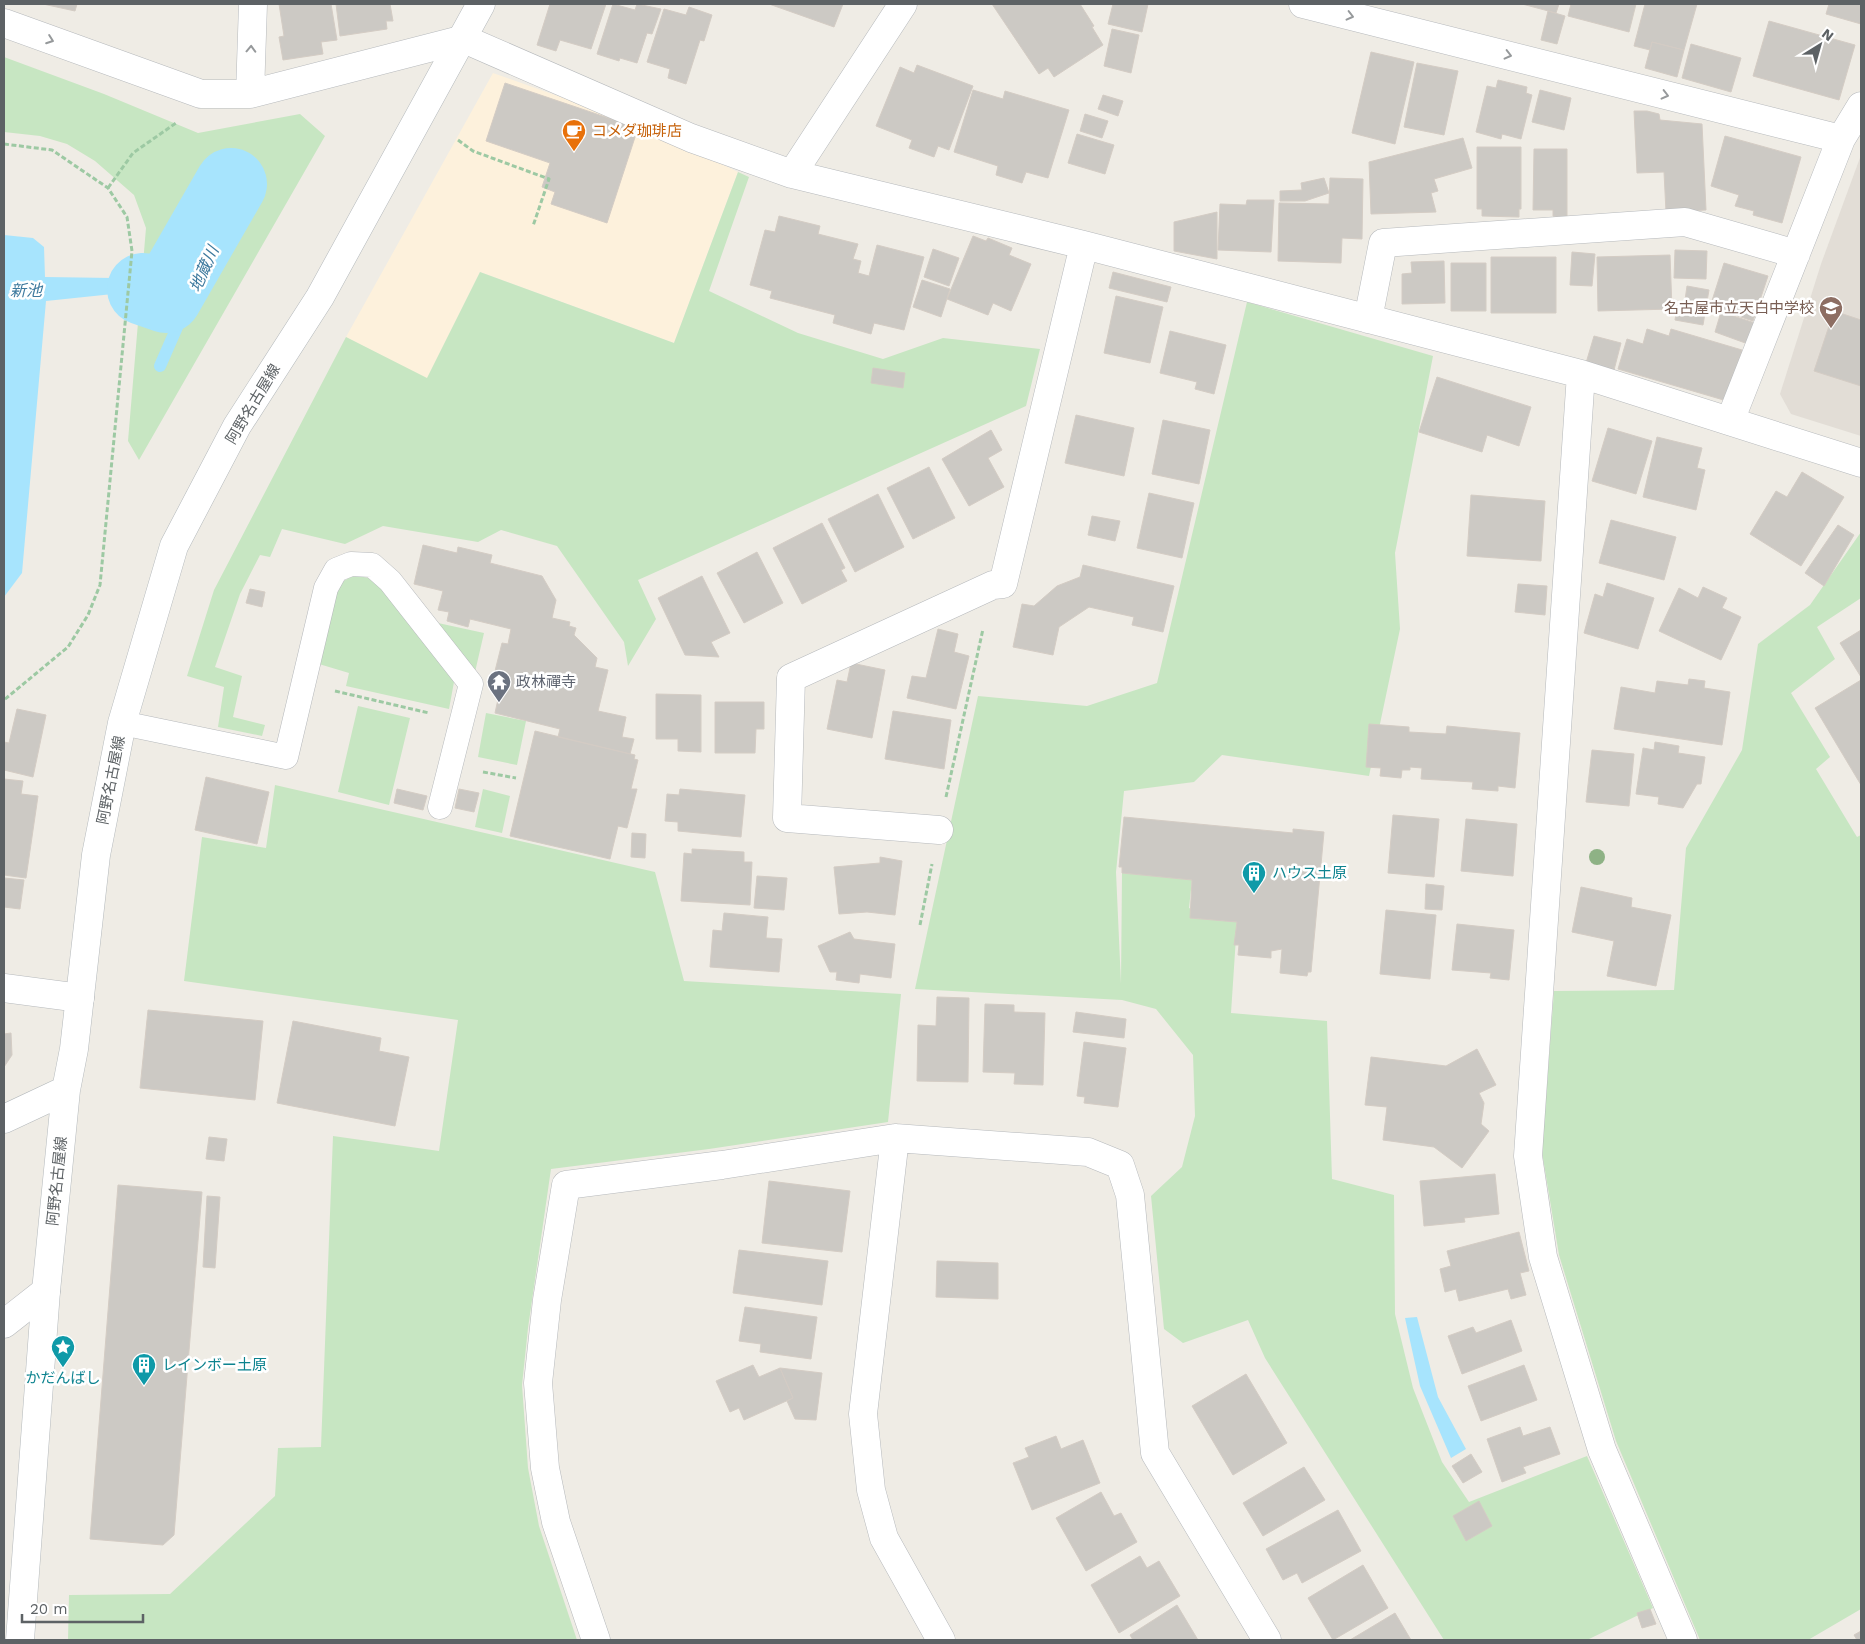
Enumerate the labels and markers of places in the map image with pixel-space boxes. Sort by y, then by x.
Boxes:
cafe icon: コメダ珈琲店 [561,118,587,152]
place label: コメダ珈琲店 [592,122,682,140]
school or university icon: 名古屋市立天白中学校 [1818,295,1844,329]
place label: 名古屋市立天白中学校 [1664,299,1814,317]
temple icon: 政林禪寺 [486,669,512,703]
place label: 政林禪寺 [516,673,576,691]
building icon: ハウス土原 [1241,860,1267,894]
place label: ハウス土原 [1272,864,1347,882]
place icon: かだんばし [50,1334,76,1368]
building icon: レインボー土原 [131,1352,157,1386]
place label: レインボー土原 [162,1356,267,1374]
place label: かだんばし [25,1369,101,1387]

